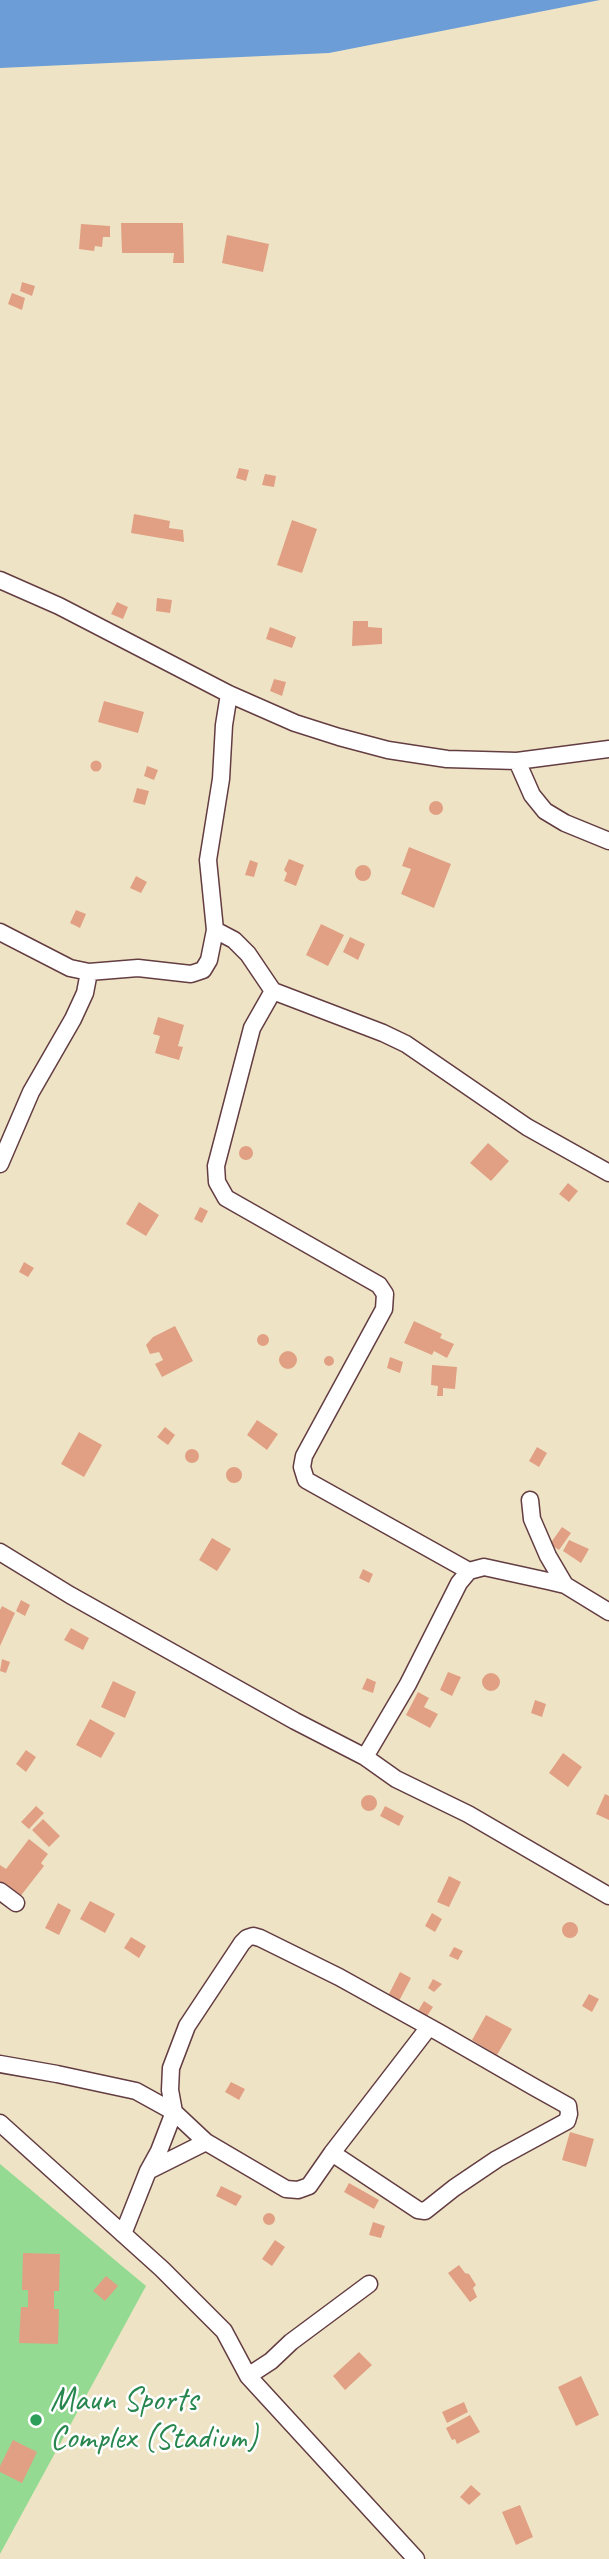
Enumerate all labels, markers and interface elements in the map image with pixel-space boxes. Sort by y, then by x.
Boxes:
place label: Maun Sports Complex (Stadium) [50,2381,257,2459]
marker: Maun Sports Complex (Stadium) [28,2412,44,2428]

